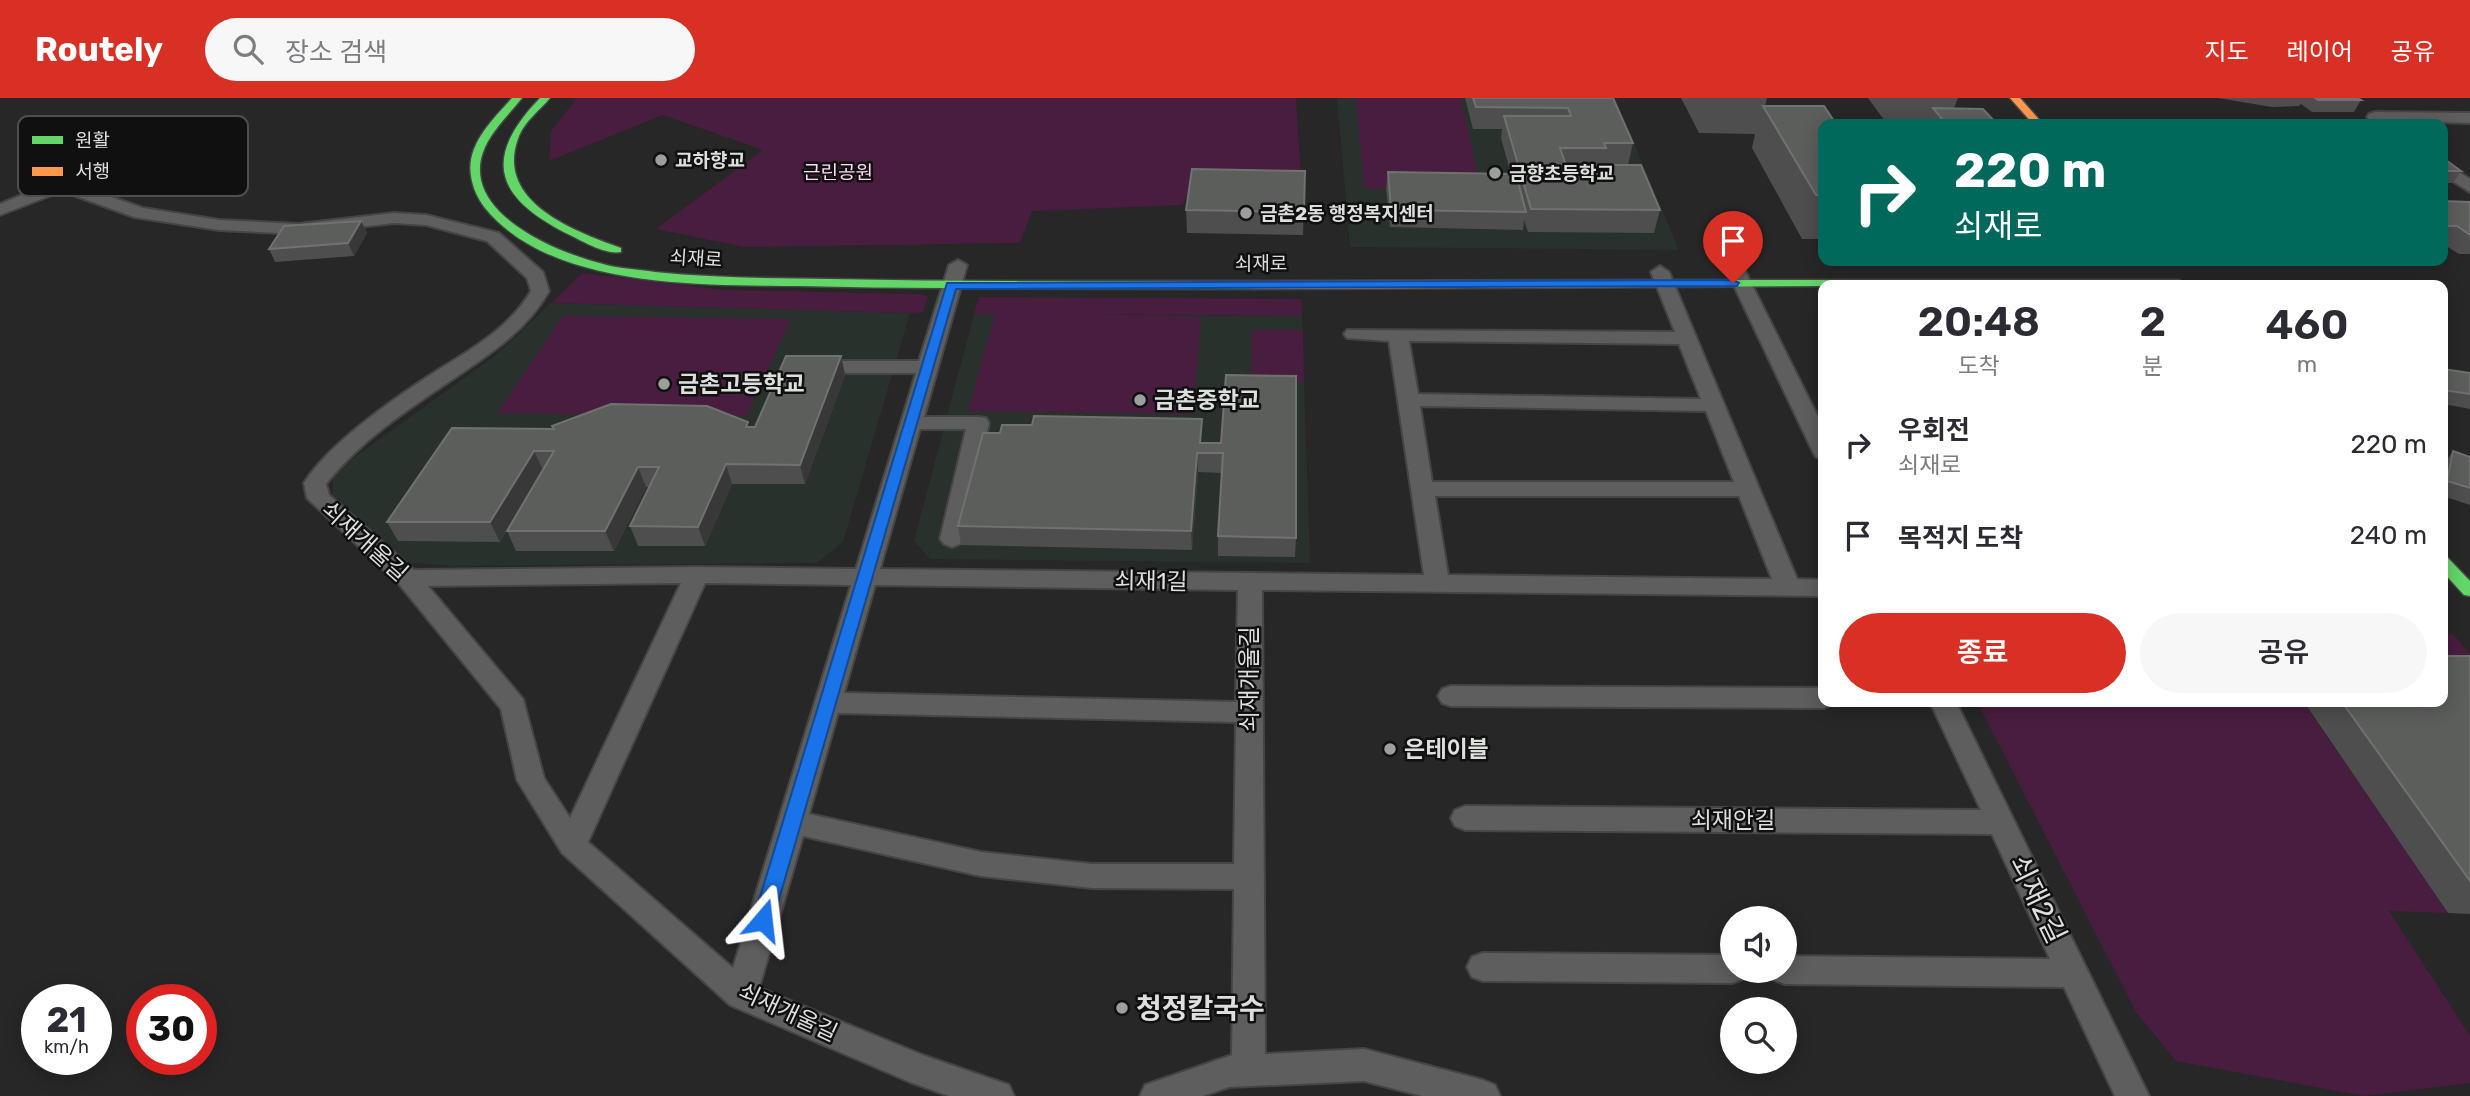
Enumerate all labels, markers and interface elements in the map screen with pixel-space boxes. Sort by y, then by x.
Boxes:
search box [205,18,695,81]
text: Routely [35,30,163,69]
icon: search [229,30,267,68]
text: 장소 검색 [285,37,387,68]
text: 지도 [2204,38,2249,66]
text: 레이어 [2287,38,2353,66]
text: 공유 [2391,38,2435,66]
legend [18,116,248,196]
text: 원활 [75,129,110,152]
text: 220 m [1954,141,2106,199]
icon: right [1839,147,1930,238]
place label: 교하향교 [675,149,745,172]
marker: 교하향교 [653,152,669,168]
text: 서행 [75,160,110,183]
park label: 근린공원 [803,161,873,184]
place label: 금향초등학교 [1509,162,1614,185]
marker: 금향초등학교 [1487,165,1503,181]
place label: 금촌2동 행정복지센터 [1260,202,1434,225]
marker: 금촌2동 행정복지센터 [1238,205,1254,221]
text: 쇠재로 [1954,207,2042,245]
pin [1703,211,1763,283]
icon: arrive [1714,222,1752,260]
street label: 쇠재로 [669,245,723,272]
street label: 쇠재로 [1235,252,1287,275]
text: 20:48 [1917,297,2040,347]
text: 2 [2140,297,2166,347]
text: 460 [2266,300,2348,350]
text: m [2297,350,2317,378]
text: 도착 [1958,352,2000,380]
text: 분 [2142,352,2163,380]
place label: 금촌고등학교 [678,370,805,398]
marker: 금촌고등학교 [656,376,672,392]
place label: 금촌중학교 [1154,386,1260,414]
marker: 금촌중학교 [1132,392,1148,408]
text: 우회전 [1898,415,1970,446]
icon: right [1839,426,1877,464]
text: 220 m [2350,429,2427,460]
text: 쇠재로 [1898,451,1961,479]
street label: 쇠재개울길 [316,495,414,587]
icon: arrive [1839,517,1877,555]
text: 240 m [2350,520,2427,551]
text: 목적지 도착 [1898,523,2023,554]
street label: 쇠재1길 [1114,566,1188,596]
button: 종료 [1839,613,2126,693]
button: 공유 [2140,613,2427,693]
street label: 쇠재개울길 [1235,626,1263,732]
place label: 은테이블 [1404,735,1489,763]
marker: 은테이블 [1382,741,1398,757]
street label: 쇠재안길 [1691,806,1775,834]
street label: 쇠재2길 [2002,850,2073,949]
position arrow [726,883,800,957]
map controls [1720,906,1797,1074]
button: sound [1720,906,1797,983]
street label: 쇠재개울길 [734,977,842,1047]
speed limit sign: 30 [126,984,217,1075]
place label: 청정칼국수 [1136,992,1265,1025]
button: search [1720,997,1797,1074]
text: 21 [46,999,87,1041]
marker: 청정칼국수 [1114,1000,1130,1016]
text: km/h [44,1036,89,1058]

